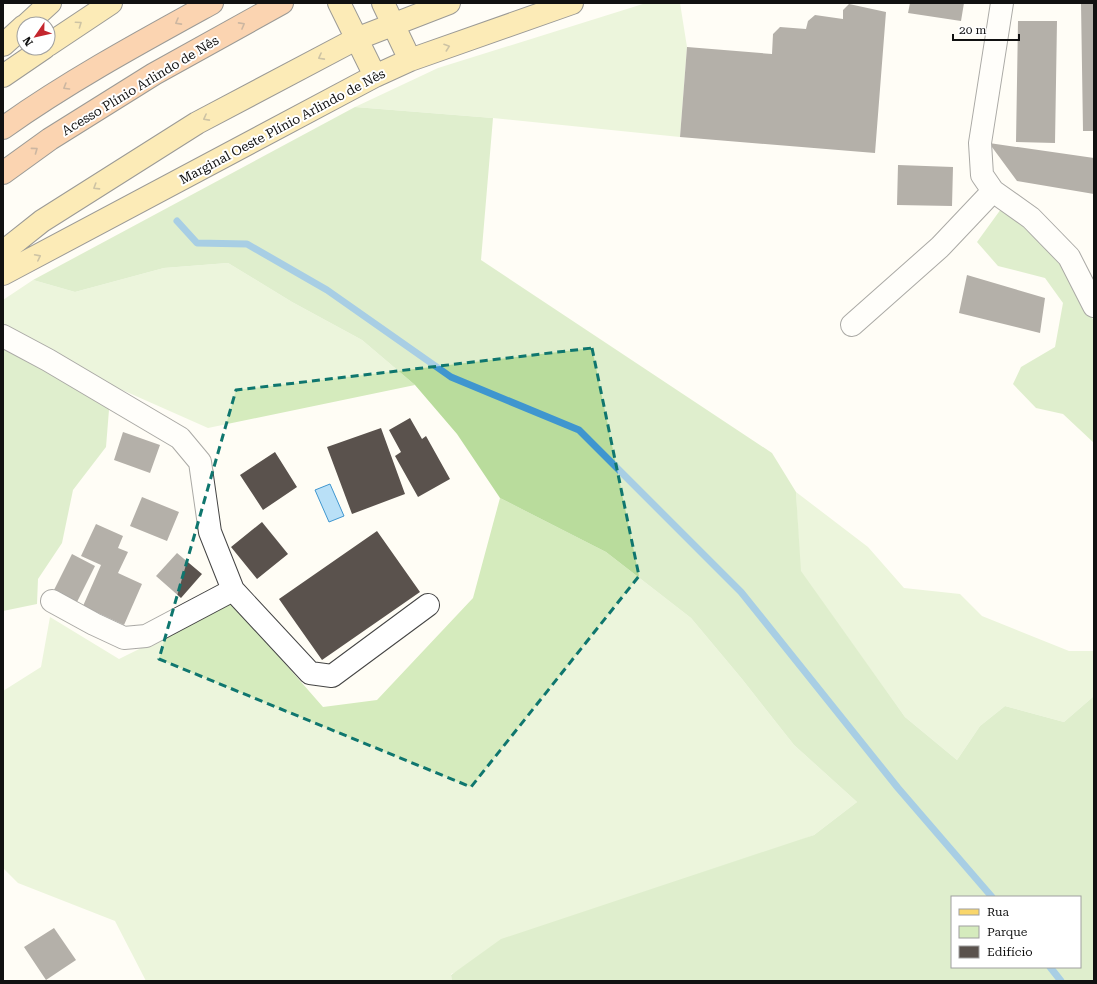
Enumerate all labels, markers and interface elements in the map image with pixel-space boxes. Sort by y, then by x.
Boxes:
north arrow [16,16,56,56]
scale bar [953,16,1019,42]
one-way arrow [175,17,182,24]
one-way arrow [75,21,82,29]
one-way arrow [238,23,245,30]
text: 20 m [959,23,986,37]
street label: Acesso Plínio Arlindo de Nês [59,33,221,138]
text: N [20,34,36,48]
one-way arrow [443,43,450,52]
one-way arrow [318,52,326,60]
street label: Marginal Oeste Plínio Arlindo de Nês [177,66,388,187]
one-way arrow [63,82,70,90]
one-way arrow [203,113,211,121]
one-way arrow [30,148,37,155]
one-way arrow [93,182,100,189]
one-way arrow [34,254,41,261]
legend [951,896,1081,968]
text: Rua [987,905,1010,919]
text: Parque [987,925,1028,939]
text: Edifício [987,945,1033,959]

